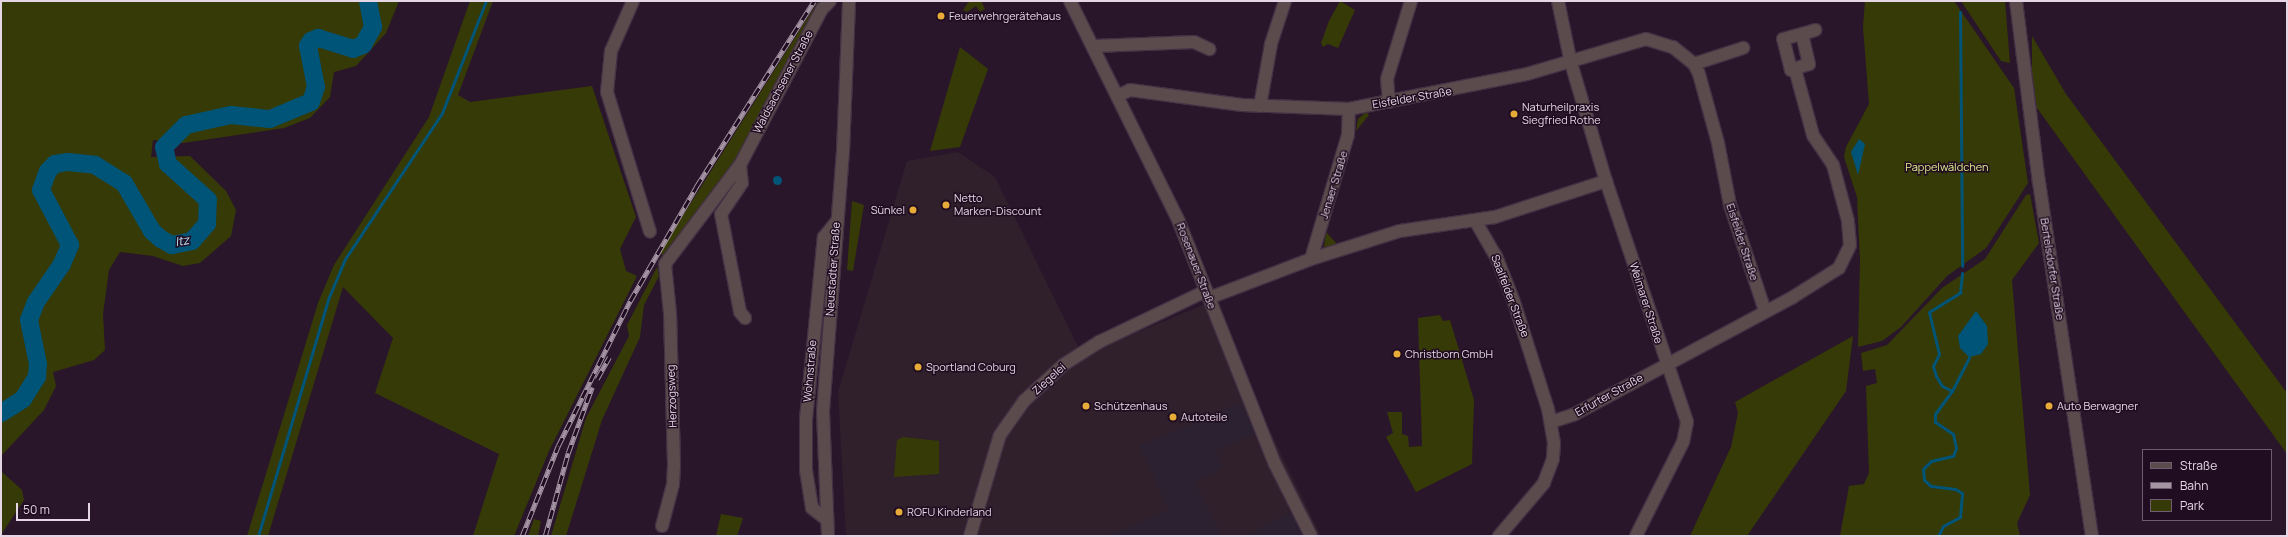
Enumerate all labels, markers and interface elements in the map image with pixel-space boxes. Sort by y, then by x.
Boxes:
place label: Feuerwehrgerätehaus [949,9,1061,23]
marker: Feuerwehrgerätehaus [936,11,946,21]
street label: Waldsachsener Straße [750,28,816,136]
street label: Eisfelder Straße [1371,85,1453,111]
place label: Naturheilpraxis Siegfried Rothe [1522,101,1601,127]
marker: Naturheilpraxis Siegfried Rothe [1509,109,1519,119]
street label: Jenaer Straße [1317,149,1351,221]
park label: Pappelwäldchen [1905,160,1989,174]
place label: Netto Marken-Discount [954,192,1042,218]
marker: Netto Marken-Discount [941,200,951,210]
street label: Eisfelder Straße [1723,202,1761,282]
place label: Sünkel [871,203,905,217]
marker: Sünkel [908,205,918,215]
street label: Bertelsdorfer Straße [2037,217,2067,321]
street label: Rosenauer Straße [1173,221,1219,311]
street label: Neustadter Straße [823,222,843,316]
water label: Itz [174,233,190,249]
street label: Saalfelder Straße [1488,253,1532,339]
street label: Weimarer Straße [1627,261,1665,345]
street label: Wohnstraße [801,339,819,403]
place label: Christborn GmbH [1405,347,1493,361]
marker: Christborn GmbH [1392,349,1402,359]
place label: Sportland Coburg [926,360,1016,374]
street label: Ziegelei [1030,361,1068,397]
marker: Sportland Coburg [913,362,923,372]
street label: Herzogsweg [664,364,680,428]
street label: Erfurter Straße [1573,371,1645,419]
place label: Schützenhaus [1094,399,1167,413]
place label: Auto Berwagner [2057,399,2138,413]
marker: Schützenhaus [1081,401,1091,411]
marker: Auto Berwagner [2044,401,2054,411]
place label: Autoteile [1181,410,1227,424]
marker: Autoteile [1168,412,1178,422]
legend [2142,449,2272,521]
text: Straße [2180,457,2217,474]
text: Bahn [2180,477,2208,494]
scale bar [18,495,92,521]
text: Park [2180,497,2204,514]
text: 50 m [23,501,50,518]
place label: ROFU Kinderland [907,505,992,519]
marker: ROFU Kinderland [894,507,904,517]

